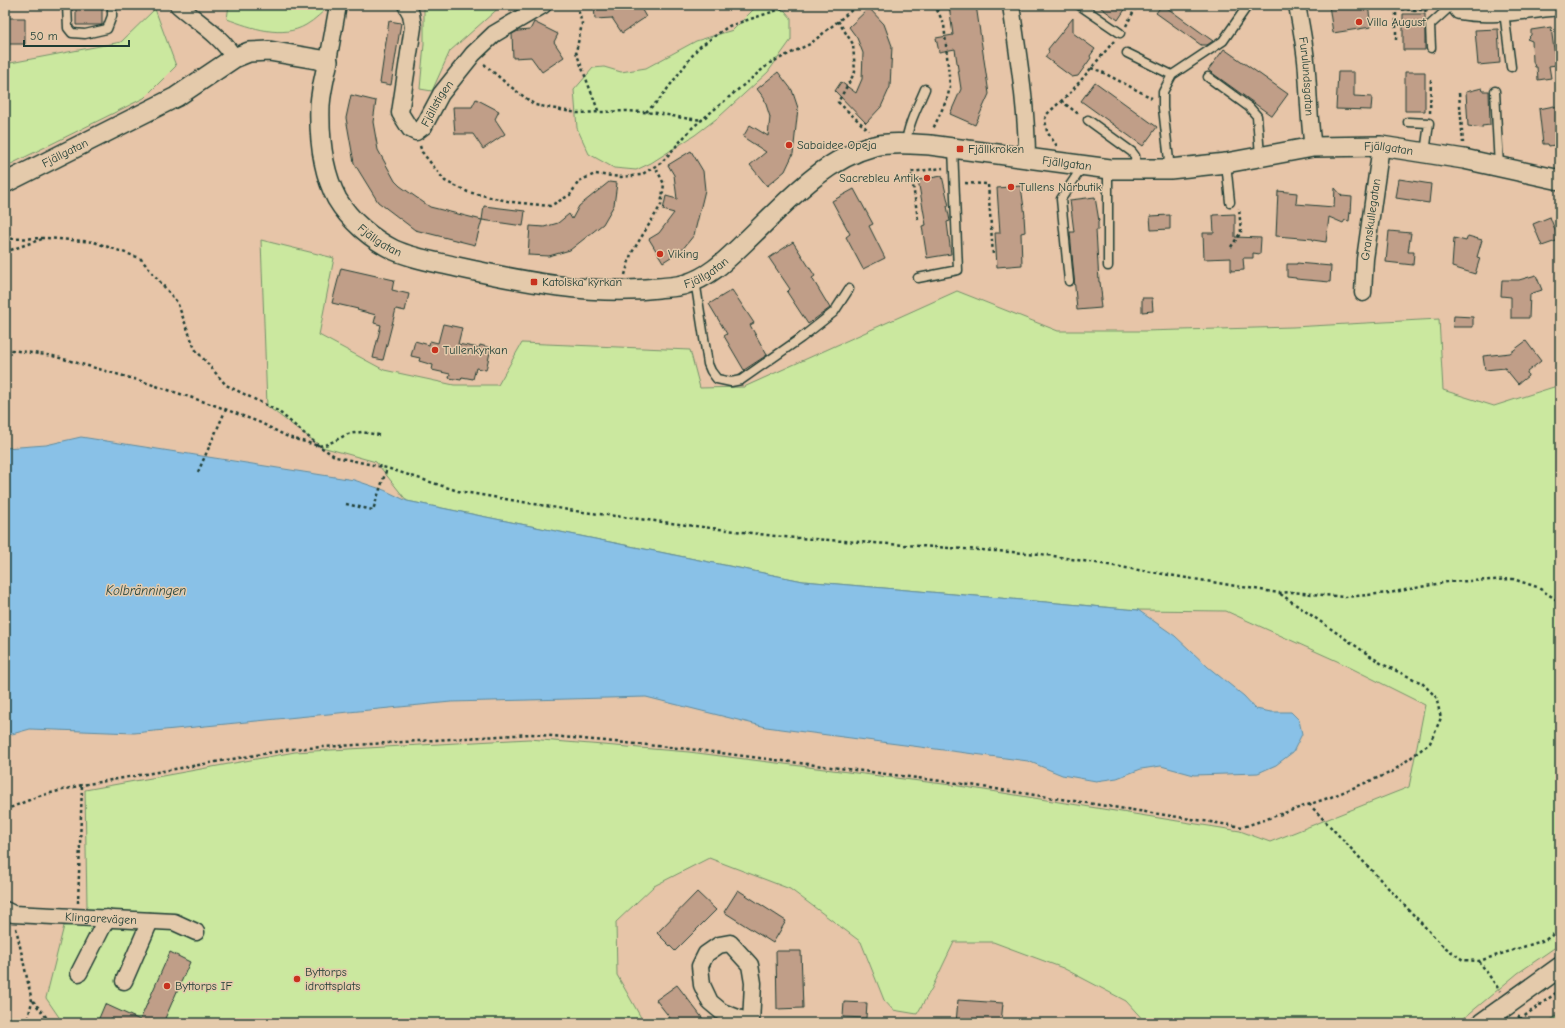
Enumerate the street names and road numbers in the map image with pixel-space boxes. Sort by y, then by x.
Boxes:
street label: Furulundsgatan [1296,36,1317,116]
street label: Fjällstigen [418,78,456,129]
street label: Fjällgatan [39,135,90,170]
street label: Fjällgatan [1364,139,1414,158]
street label: Fjällgatan [1041,153,1092,173]
street label: Granskullegatan [1358,178,1383,261]
street label: Fjällgatan [355,221,404,259]
street label: Fjällgatan [682,254,731,291]
street label: Klingarevägen [65,910,137,927]

